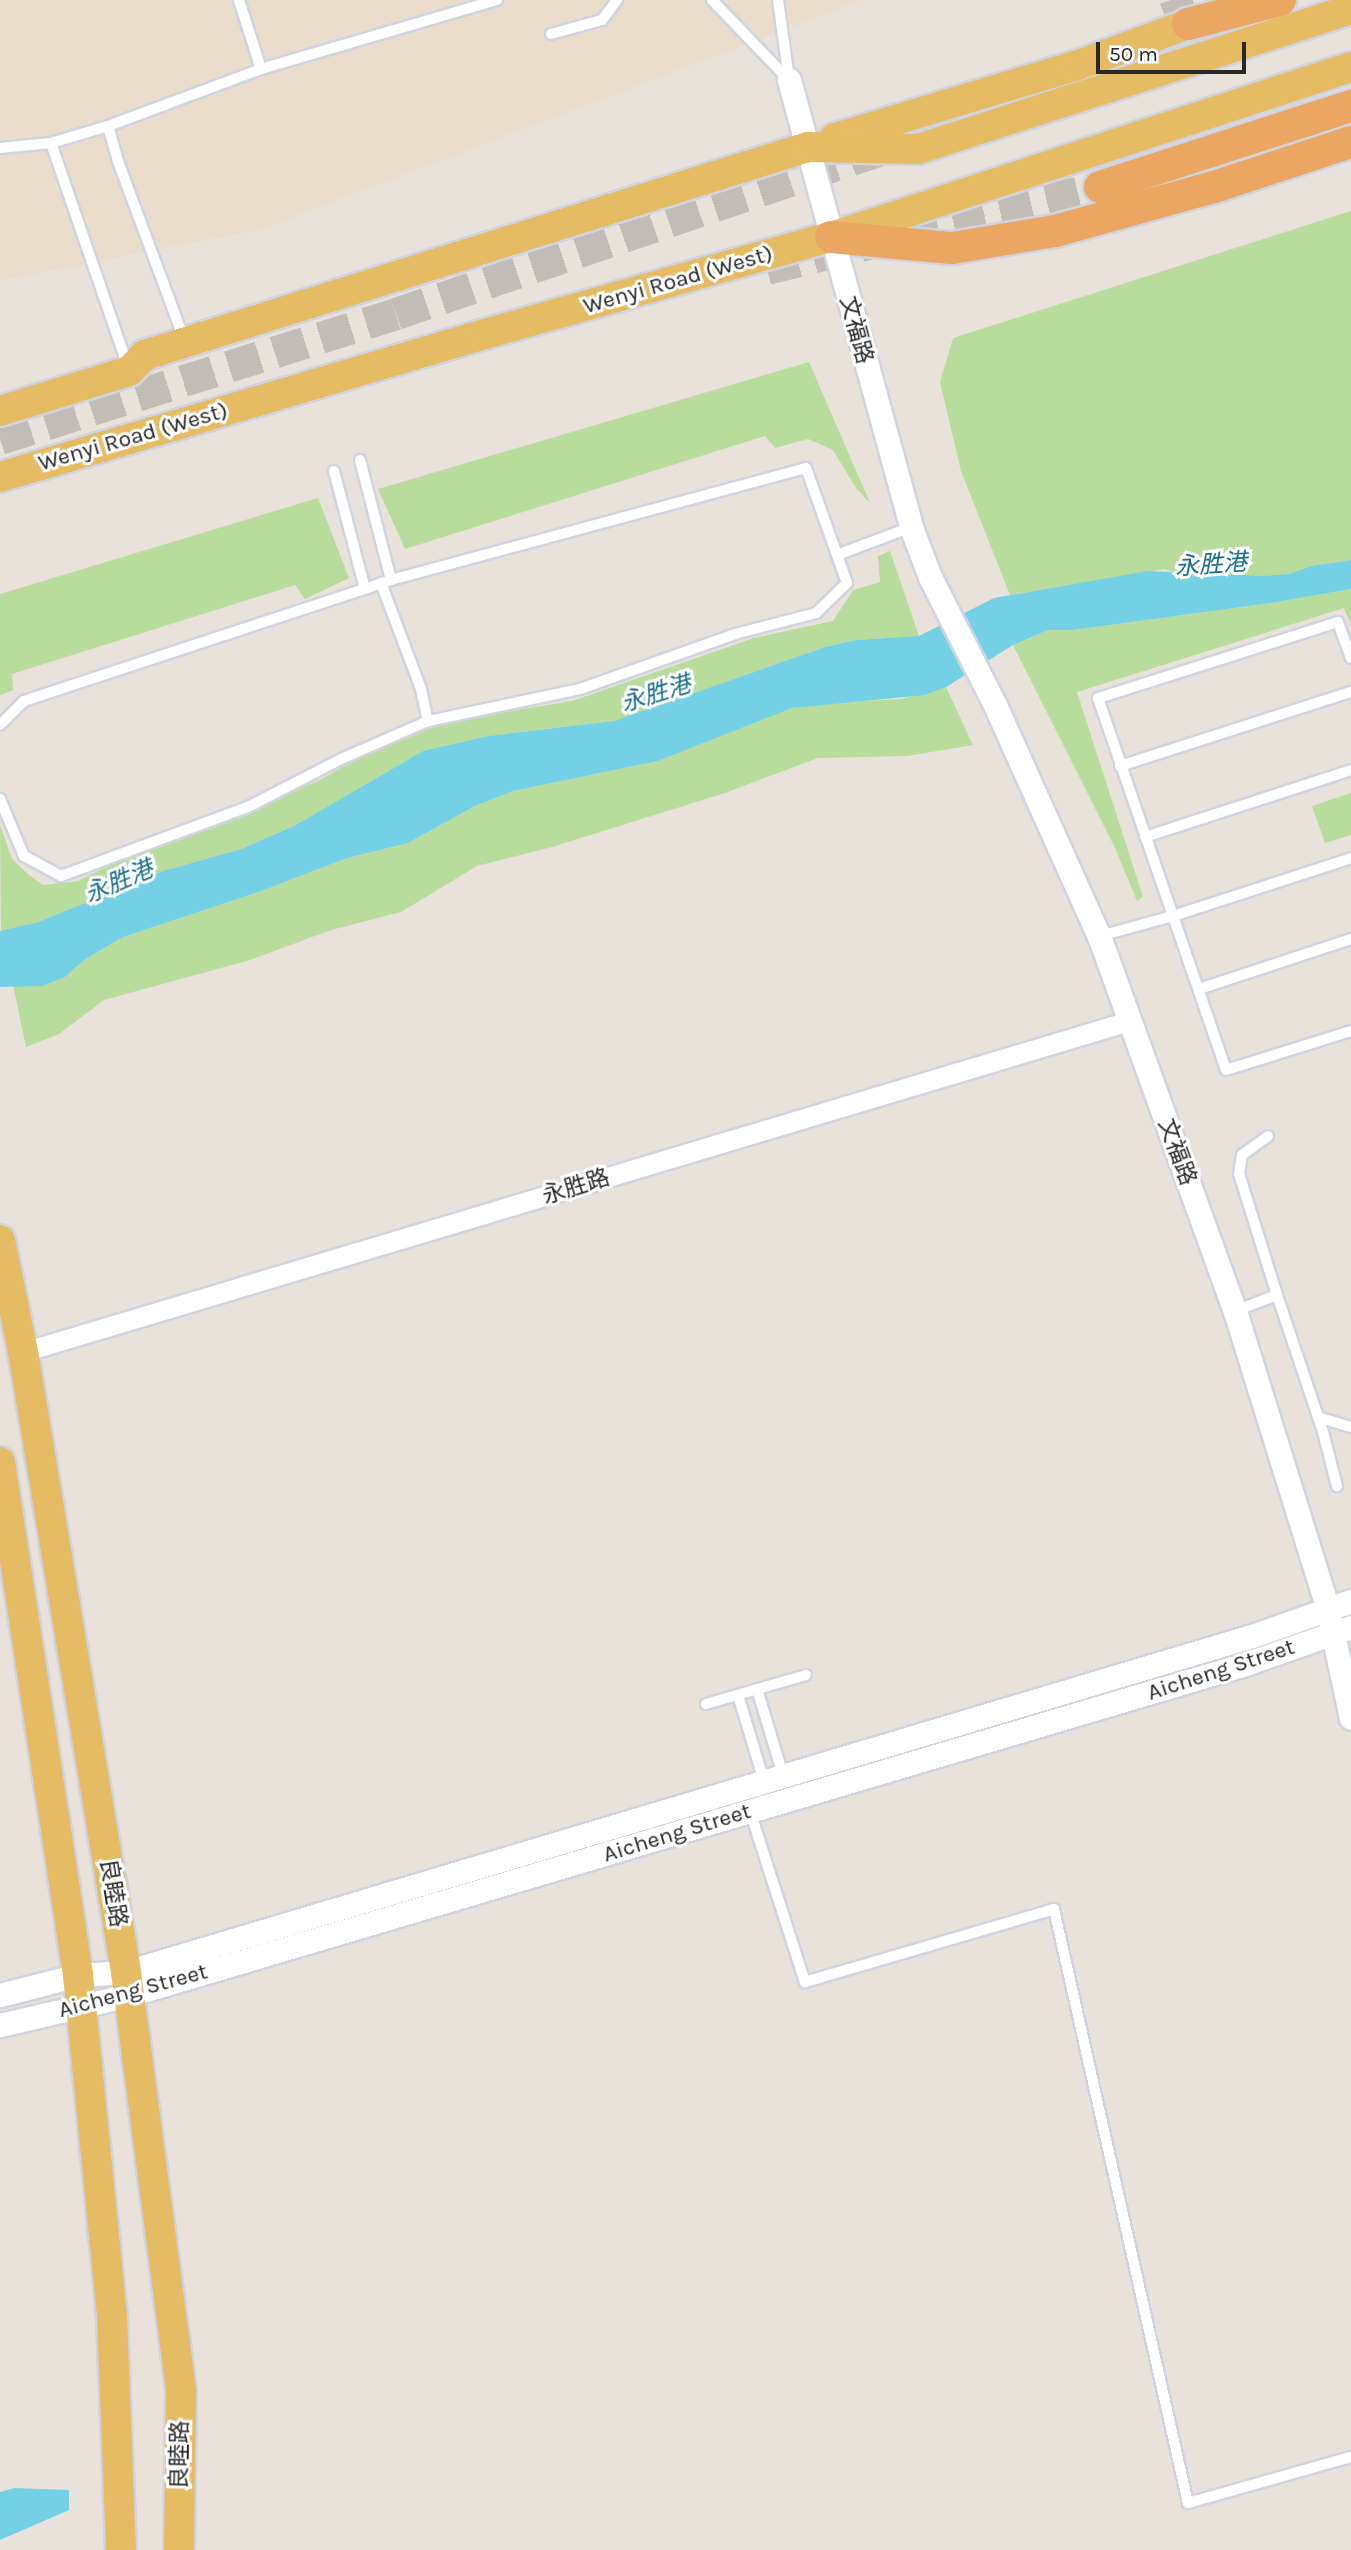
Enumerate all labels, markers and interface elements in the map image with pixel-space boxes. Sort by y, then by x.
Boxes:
scale bar [1099,28,1250,72]
text: 50 m [1109,42,1158,66]
street label: Wenyi Road (West) [580,240,776,320]
street label: 文福路 [834,293,878,367]
street label: Wenyi Road (West) [35,397,231,477]
water label: 永胜港 [1174,548,1248,582]
water label: 永胜港 [617,670,695,718]
water label: 永胜港 [80,855,158,909]
street label: 文福路 [1152,1115,1202,1189]
street label: 永胜路 [539,1164,613,1210]
street label: Aicheng Street [1144,1633,1298,1707]
street label: Aicheng Street [600,1797,754,1869]
street label: 良睦路 [94,1857,132,1929]
street label: Aicheng Street [55,1958,211,2024]
street label: 良睦路 [166,2420,194,2490]

